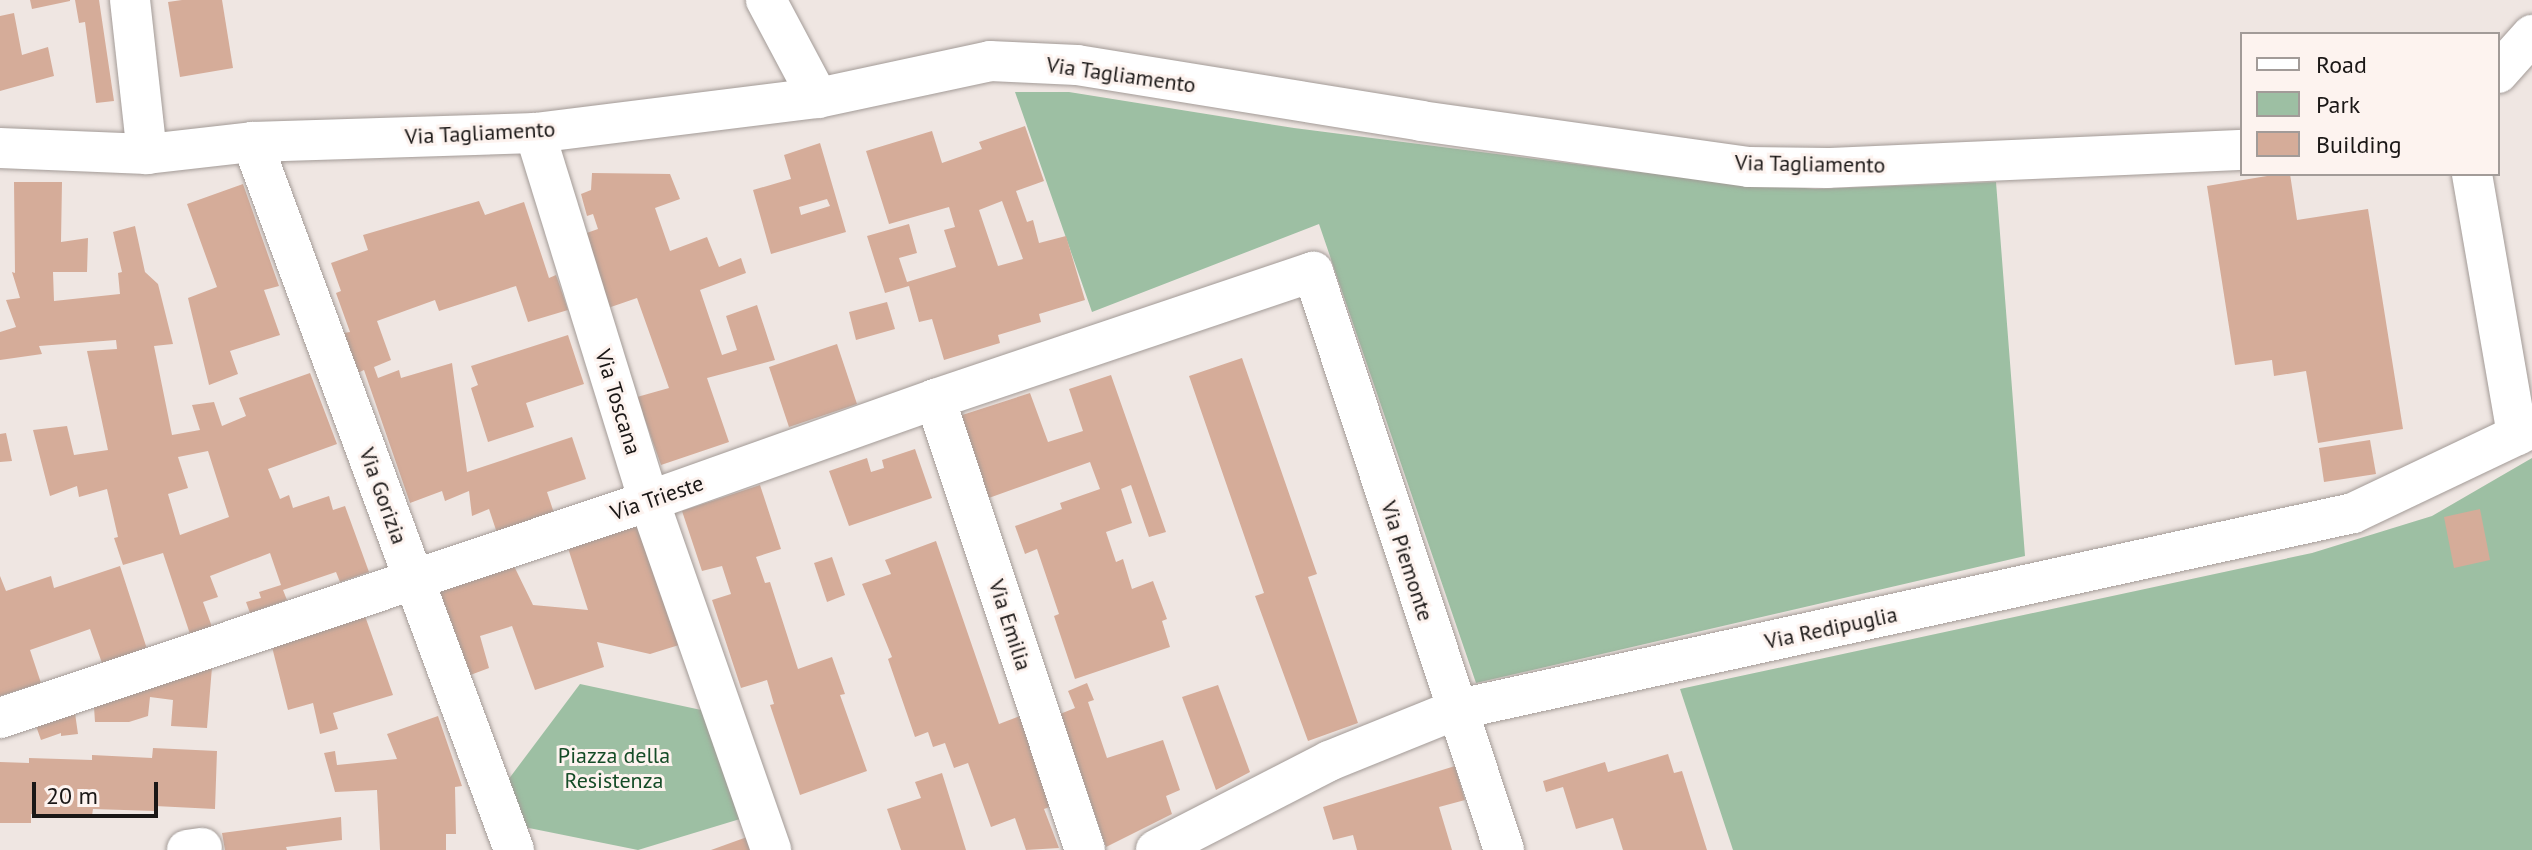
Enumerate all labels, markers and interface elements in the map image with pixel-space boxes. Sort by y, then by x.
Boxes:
legend [2240,32,2500,176]
text: Road [2316,49,2367,80]
street label: Via Tagliamento [1044,51,1198,99]
text: Park [2316,89,2360,120]
street label: Via Tagliamento [404,116,556,150]
text: Building [2316,129,2402,160]
street label: Via Tagliamento [1734,149,1886,179]
street label: Via Toscana [589,346,647,458]
street label: Via Gorizia [353,444,413,548]
street label: Via Trieste [607,470,707,526]
street label: Via Piemonte [1375,498,1439,624]
street label: Via Emilia [983,576,1037,674]
street label: Via Redipuglia [1762,601,1900,655]
park label: Piazza della Resistenza [558,742,670,794]
scale bar [36,766,162,816]
text: 20 m [46,780,98,811]

